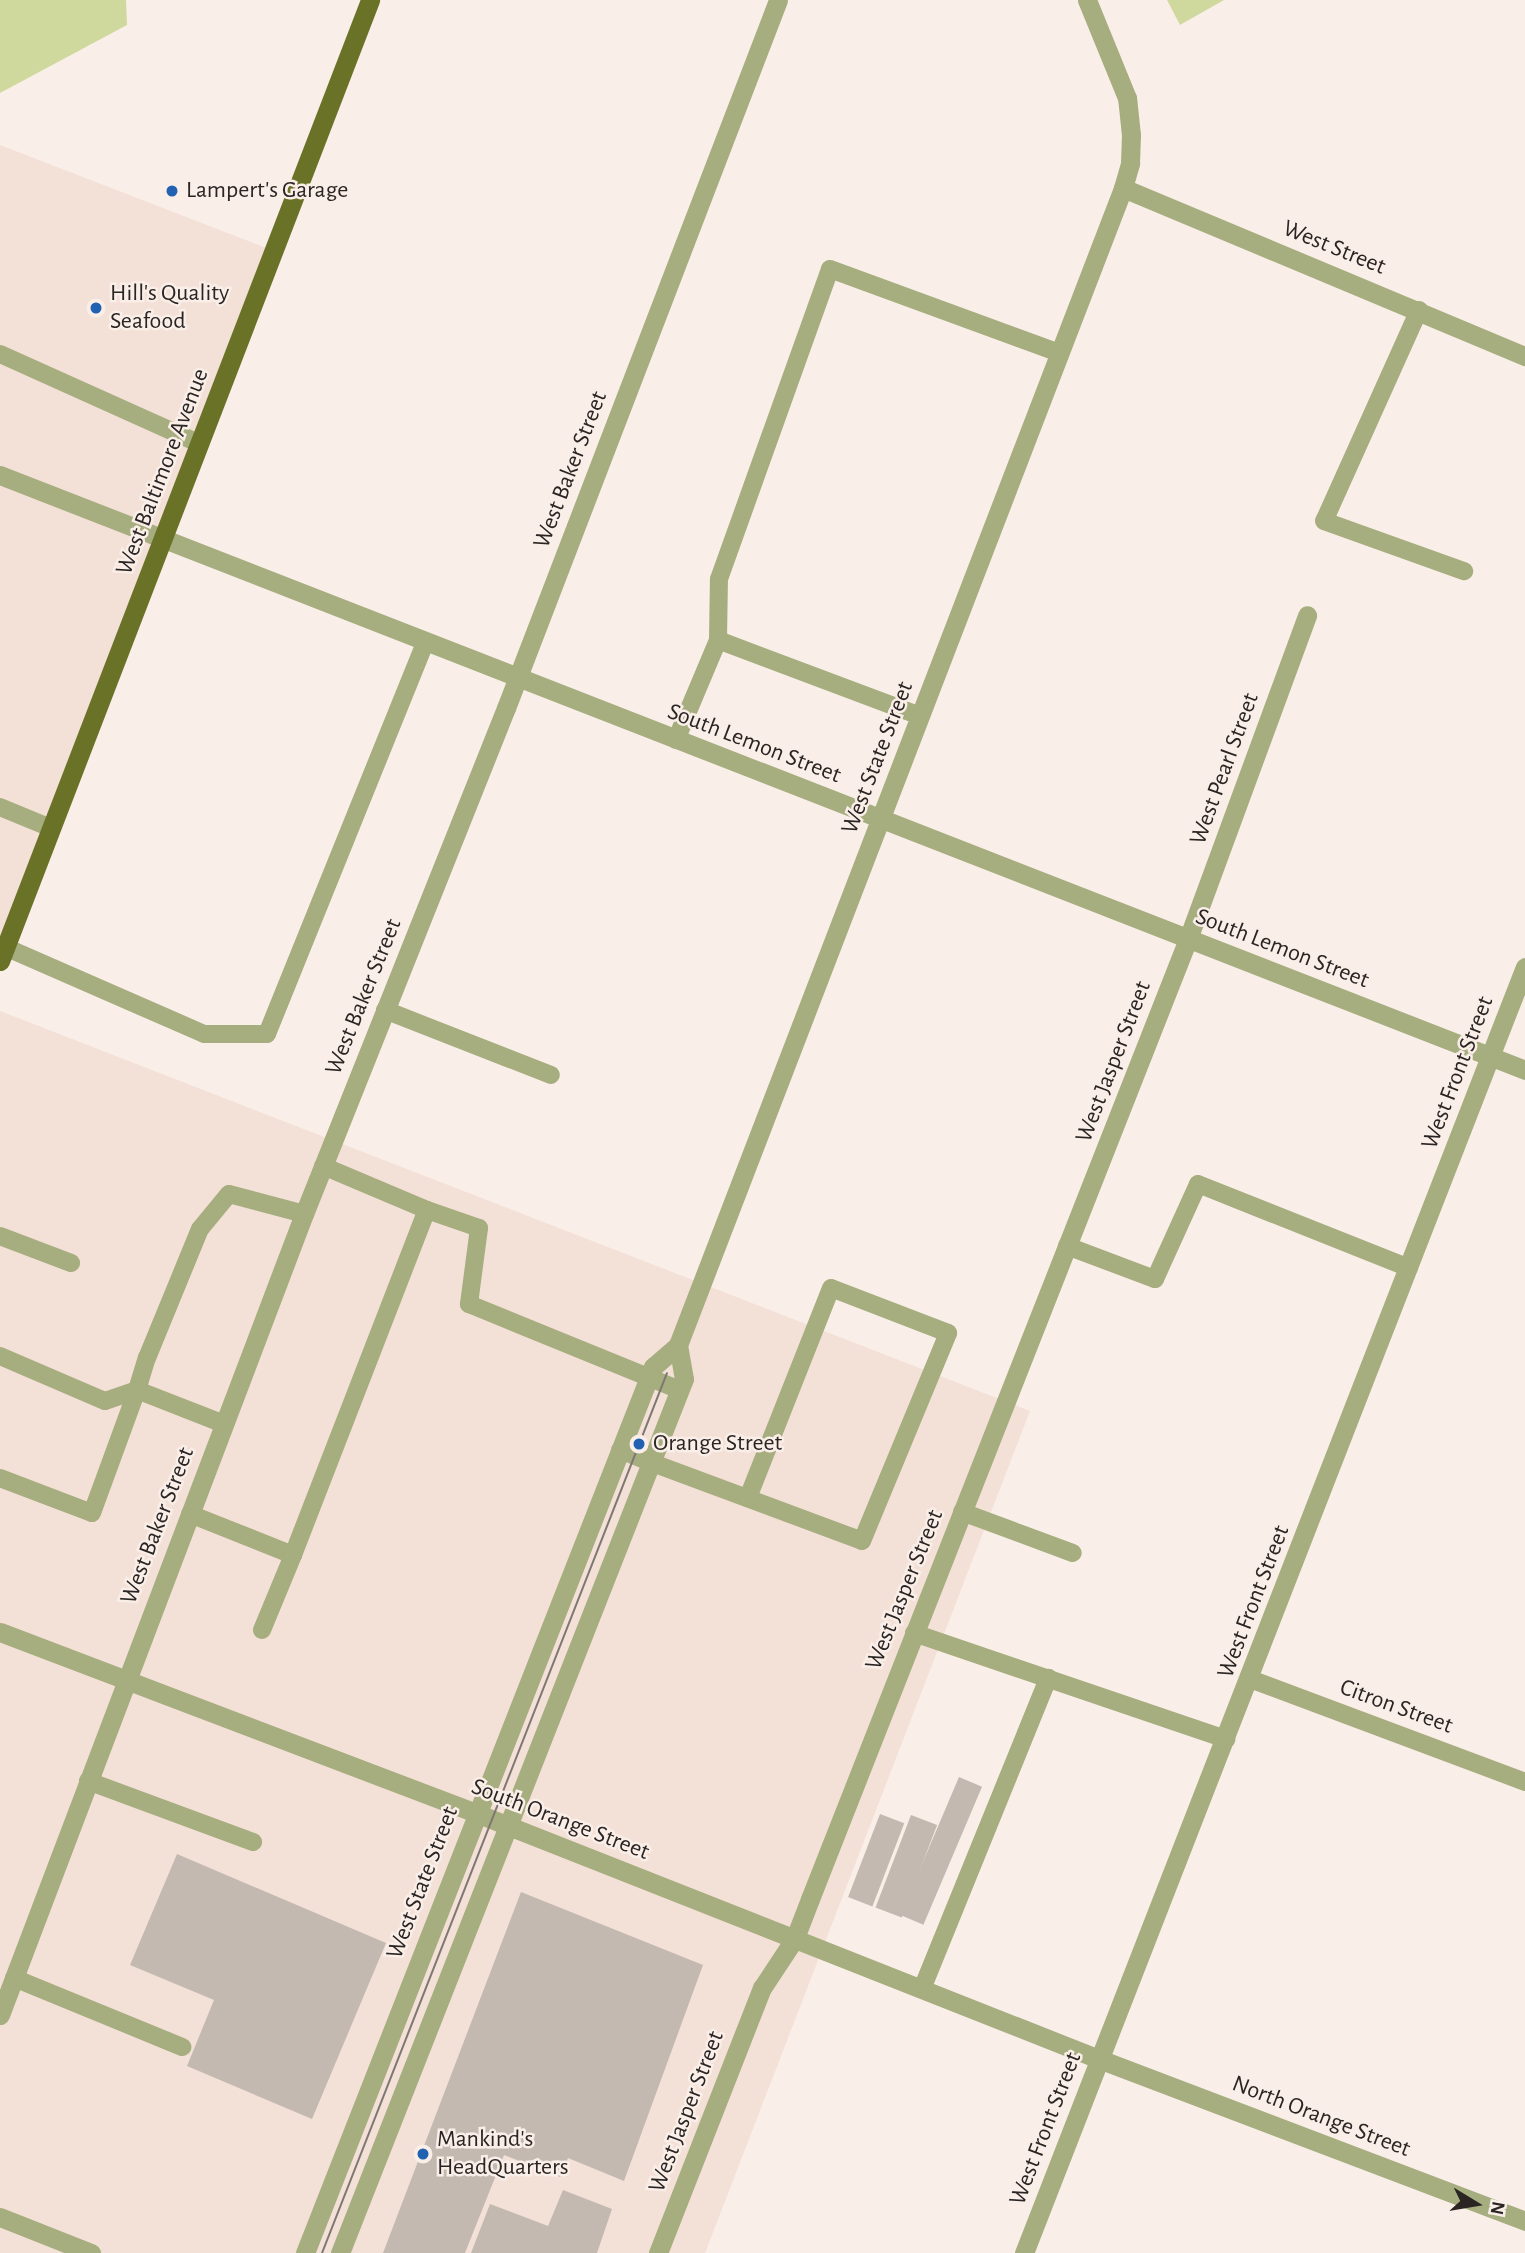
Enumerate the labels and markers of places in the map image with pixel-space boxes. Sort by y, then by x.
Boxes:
place label: Lampert's Garage [186,177,348,205]
marker: Lampert's Garage [164,183,180,199]
place label: Hill's Quality Seafood [110,280,229,336]
marker: Hill's Quality Seafood [88,300,104,316]
place label: Orange Street [653,1430,782,1458]
marker: Orange Street [631,1436,647,1452]
place label: Mankind's HeadQuarters [437,2126,569,2182]
marker: Mankind's HeadQuarters [415,2146,431,2162]

